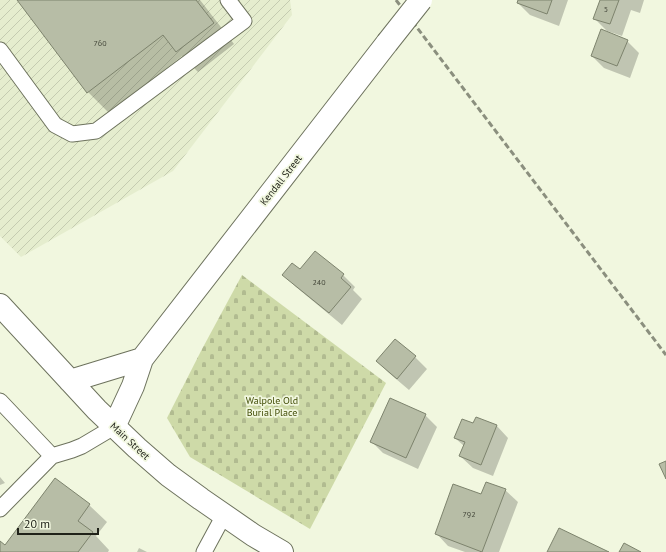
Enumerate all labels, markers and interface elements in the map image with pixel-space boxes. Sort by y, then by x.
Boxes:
house number: 5 [604,4,608,14]
house number: 760 [93,38,107,48]
street label: Kendall Street [257,152,305,208]
house number: 240 [312,277,326,287]
park label: Walpole Old Burial Place [246,394,298,419]
street label: Main Street [108,419,153,463]
house number: 792 [462,509,476,519]
scale bar [18,510,98,536]
text: 20 m [24,516,50,531]

